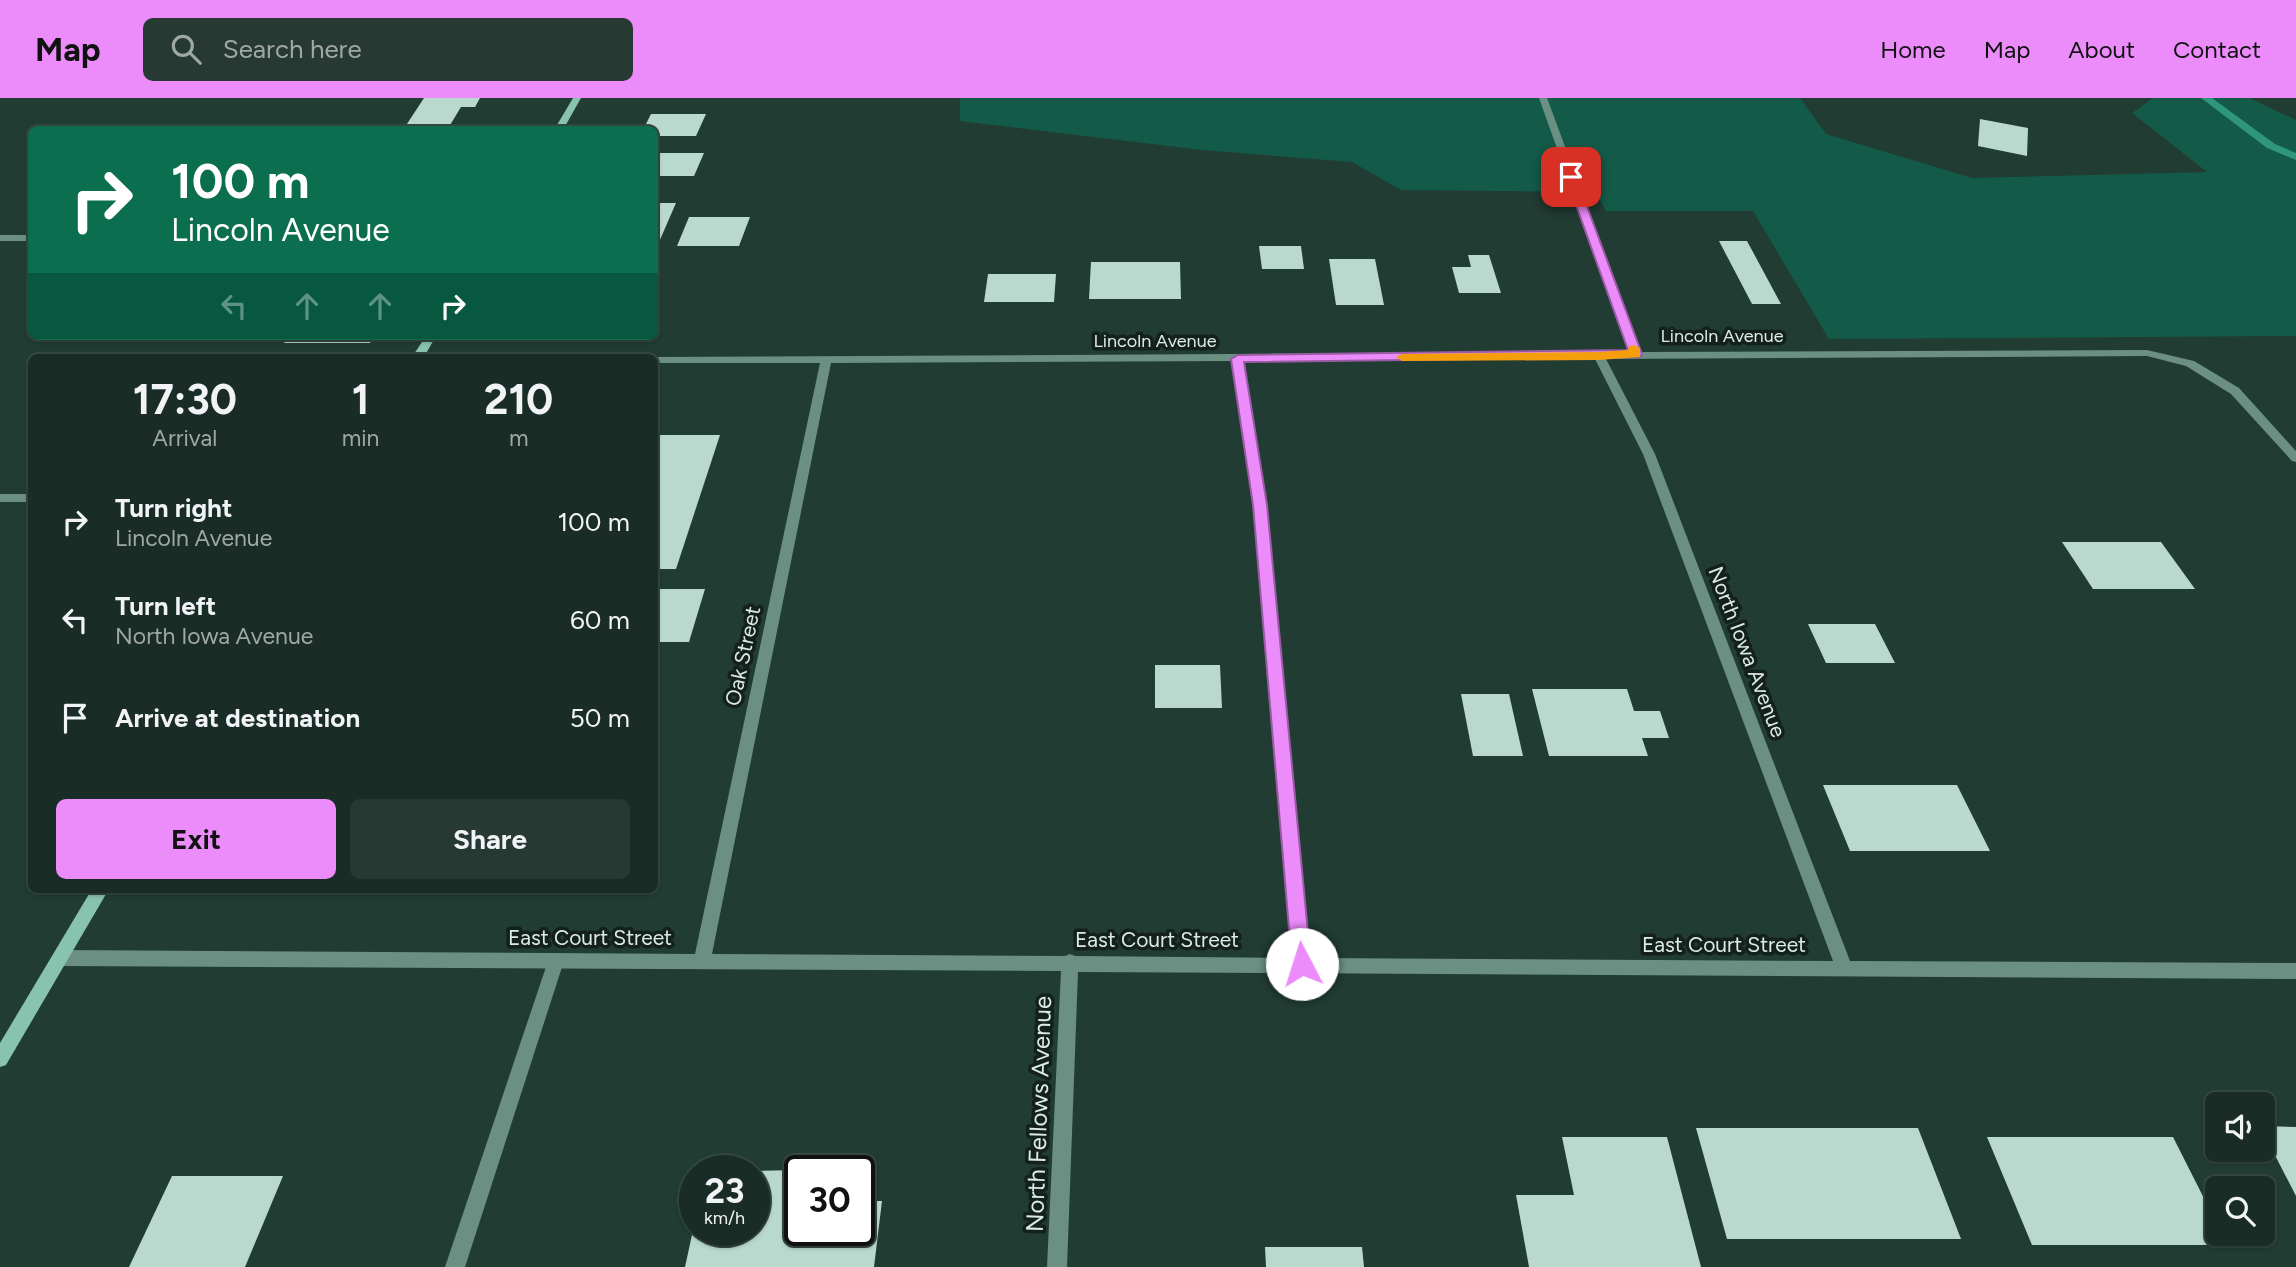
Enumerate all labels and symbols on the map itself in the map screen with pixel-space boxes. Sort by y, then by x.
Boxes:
pin [1541,147,1601,207]
street label: Lincoln Avenue [1660,325,1784,347]
street label: Lincoln Avenue [1093,330,1217,352]
street label: North Iowa Avenue [1703,563,1792,741]
street label: Oak Street [720,604,765,708]
street label: East Court Street [508,925,672,950]
street label: East Court Street [1075,927,1239,952]
position arrow [1265,927,1339,1001]
street label: East Court Street [1642,932,1806,957]
street label: North Fellows Avenue [1020,995,1057,1233]
speed limit sign: 30 [784,1155,875,1246]

